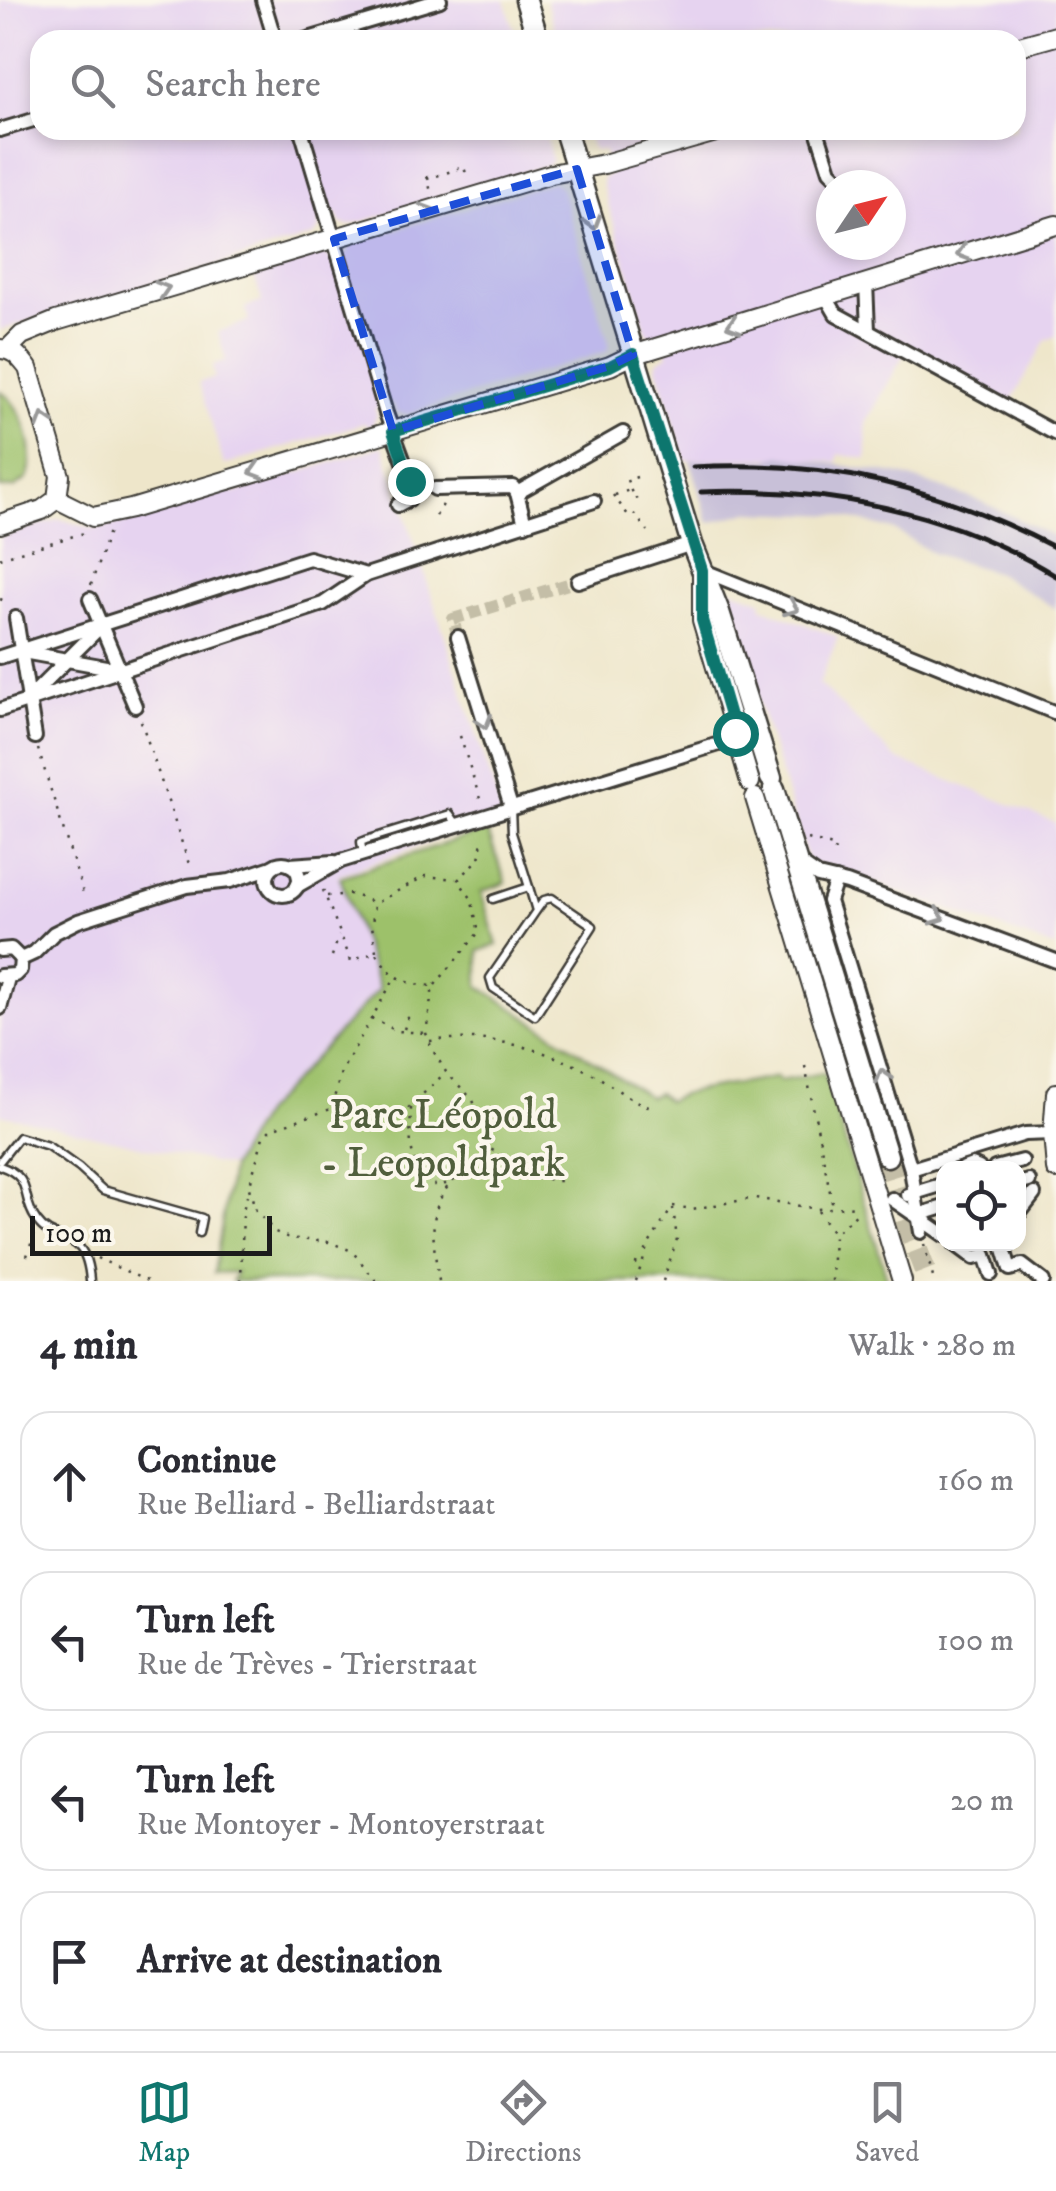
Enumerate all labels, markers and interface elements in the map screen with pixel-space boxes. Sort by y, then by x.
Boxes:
search box [30,30,1026,140]
icon: search [65,58,120,113]
text: Search here [145,61,321,109]
north arrow [816,170,906,260]
one-way arrow [418,202,435,223]
one-way arrow [581,214,602,231]
one-way arrow [955,241,972,262]
one-way arrow [154,280,171,301]
one-way arrow [725,313,742,333]
one-way arrow [35,412,56,429]
one-way arrow [248,459,265,480]
route end [388,459,434,505]
one-way arrow [782,596,800,616]
route start [713,711,759,757]
one-way arrow [472,713,493,730]
one-way arrow [929,905,946,925]
one-way arrow [874,1068,895,1085]
park label: Parc Léopold - Leopoldpark [321,1090,565,1190]
map controls [936,1161,1026,1251]
button: locate [936,1161,1026,1251]
scale bar [30,1211,272,1256]
text: 100 m [45,1216,112,1251]
text: 4 min [40,1320,138,1372]
text: Walk · 280 m [848,1326,1016,1366]
text: Continue [137,1437,276,1485]
icon: ahead [42,1454,97,1509]
text: 160 m [938,1461,1014,1501]
text: Rue Belliard - Belliardstraat [137,1485,495,1525]
text: Turn left [137,1597,275,1645]
icon: left [42,1614,97,1669]
text: 100 m [937,1621,1014,1661]
text: Rue de Trèves - Trierstraat [137,1645,477,1685]
text: Turn left [137,1757,275,1805]
icon: left [42,1774,97,1829]
text: 20 m [950,1781,1014,1821]
text: Rue Montoyer - Montoyerstraat [137,1805,545,1845]
icon: arrive [42,1934,97,1989]
text: Arrive at destination [137,1937,442,1985]
tab: Map [137,2075,192,2170]
tab: Directions [465,2075,581,2170]
tab: Saved [855,2075,919,2170]

